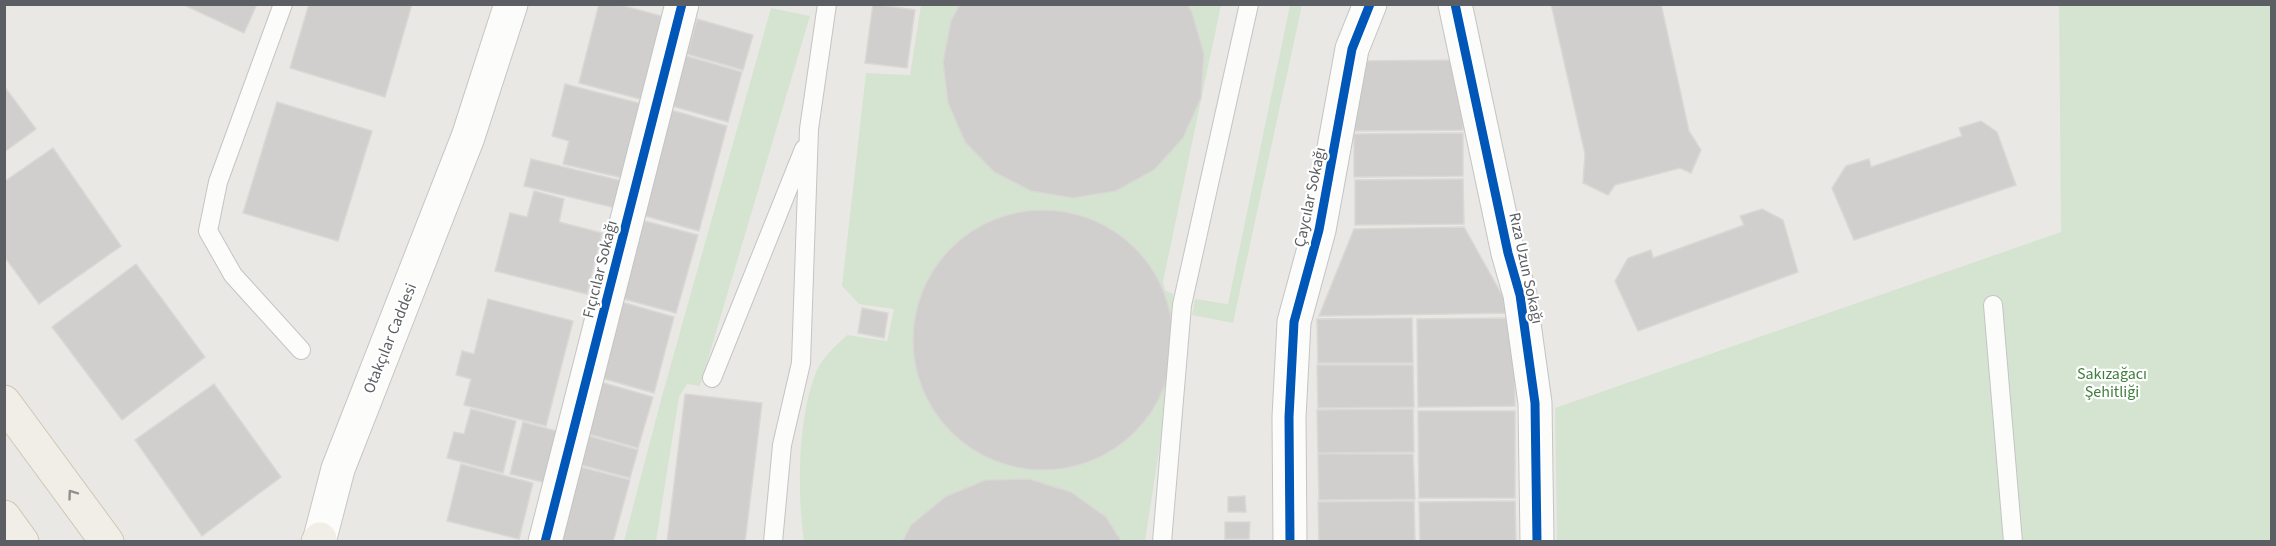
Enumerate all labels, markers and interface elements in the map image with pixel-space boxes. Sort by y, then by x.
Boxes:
street label: Çaycılar Sokağı [1289,145,1331,249]
street label: Rıza Uzun Sokağı [1503,210,1549,326]
street label: Fıçıcılar Sokağı [577,218,623,320]
street label: Otakçılar Caddesi [358,280,422,397]
park label: Sakızağacı Şehitliği [2077,363,2147,403]
one-way arrow [69,490,80,501]

